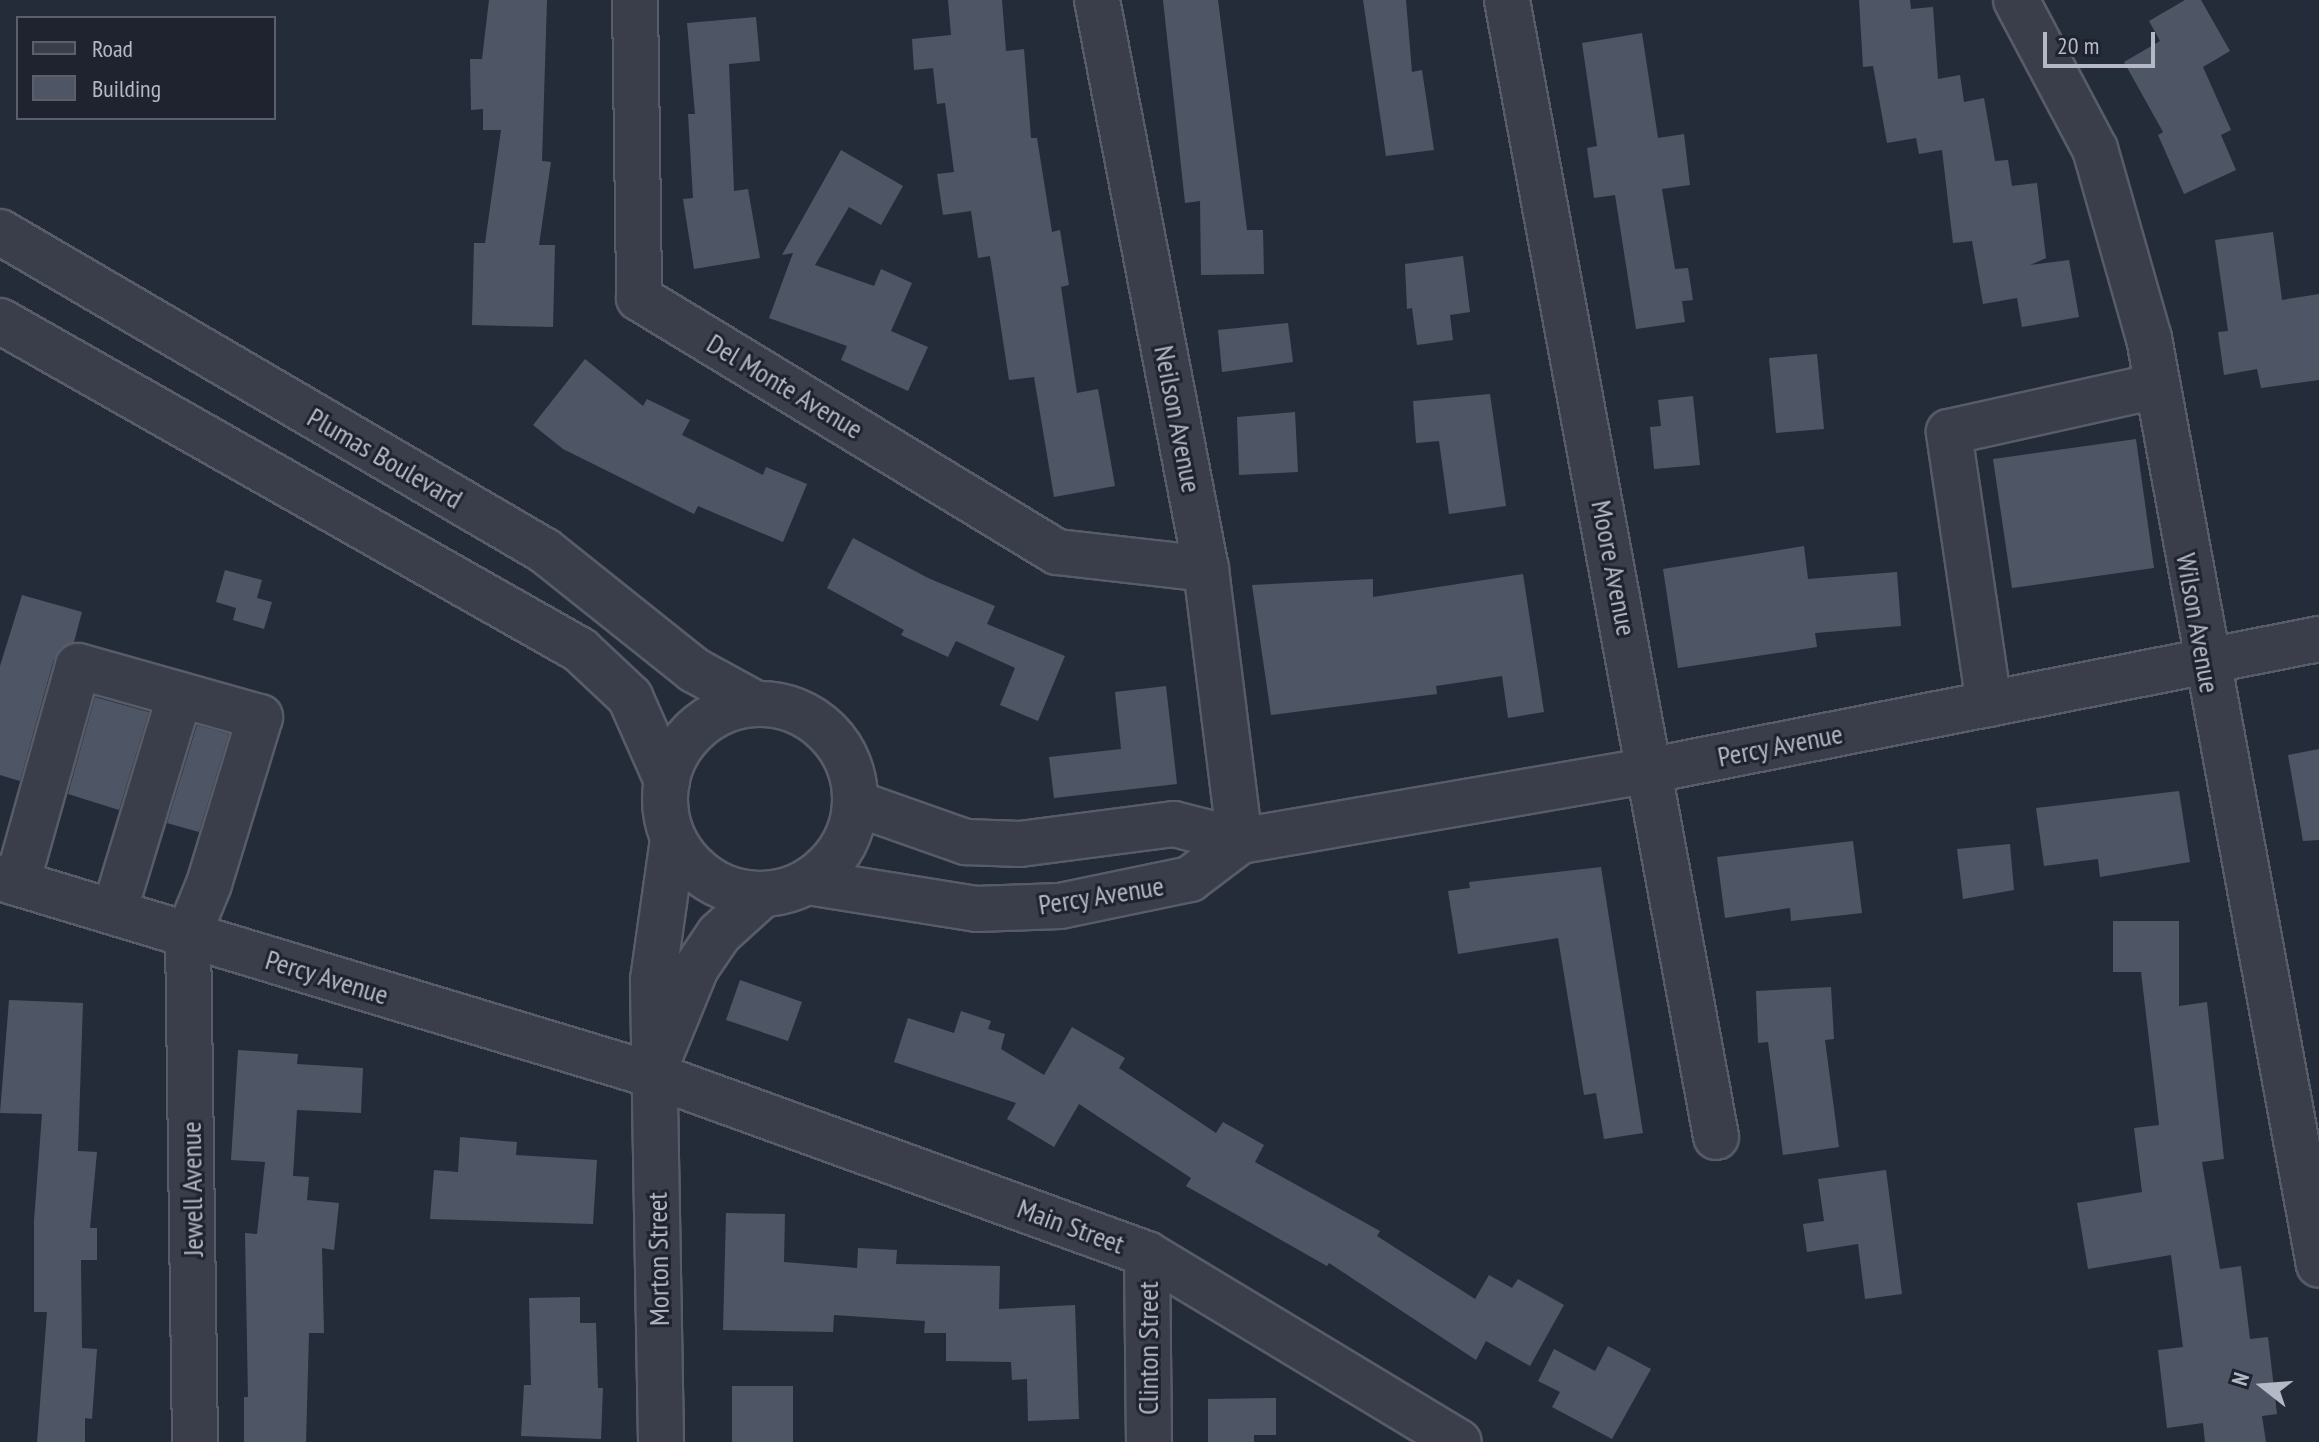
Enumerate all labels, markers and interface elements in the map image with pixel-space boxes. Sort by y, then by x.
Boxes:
legend [16,16,276,120]
scale bar [2047,16,2159,66]
text: 20 m [2057,30,2099,61]
text: Road [92,33,133,64]
text: Building [92,73,161,104]
street label: Del Monte Avenue [701,326,869,446]
street label: Neilson Avenue [1147,342,1209,496]
street label: Plumas Boulevard [302,400,468,516]
street label: Moore Avenue [1584,497,1644,639]
street label: Wilson Avenue [2169,550,2227,696]
street label: Percy Avenue [1714,716,1846,774]
street label: Percy Avenue [1035,868,1167,922]
street label: Percy Avenue [261,942,393,1012]
street label: Jewell Avenue [174,1121,210,1257]
street label: Main Street [1013,1191,1129,1261]
street label: Morton Street [640,1192,676,1326]
street label: Clinton Street [1131,1281,1165,1415]
north arrow [2223,1346,2303,1426]
text: N [2225,1369,2255,1389]

